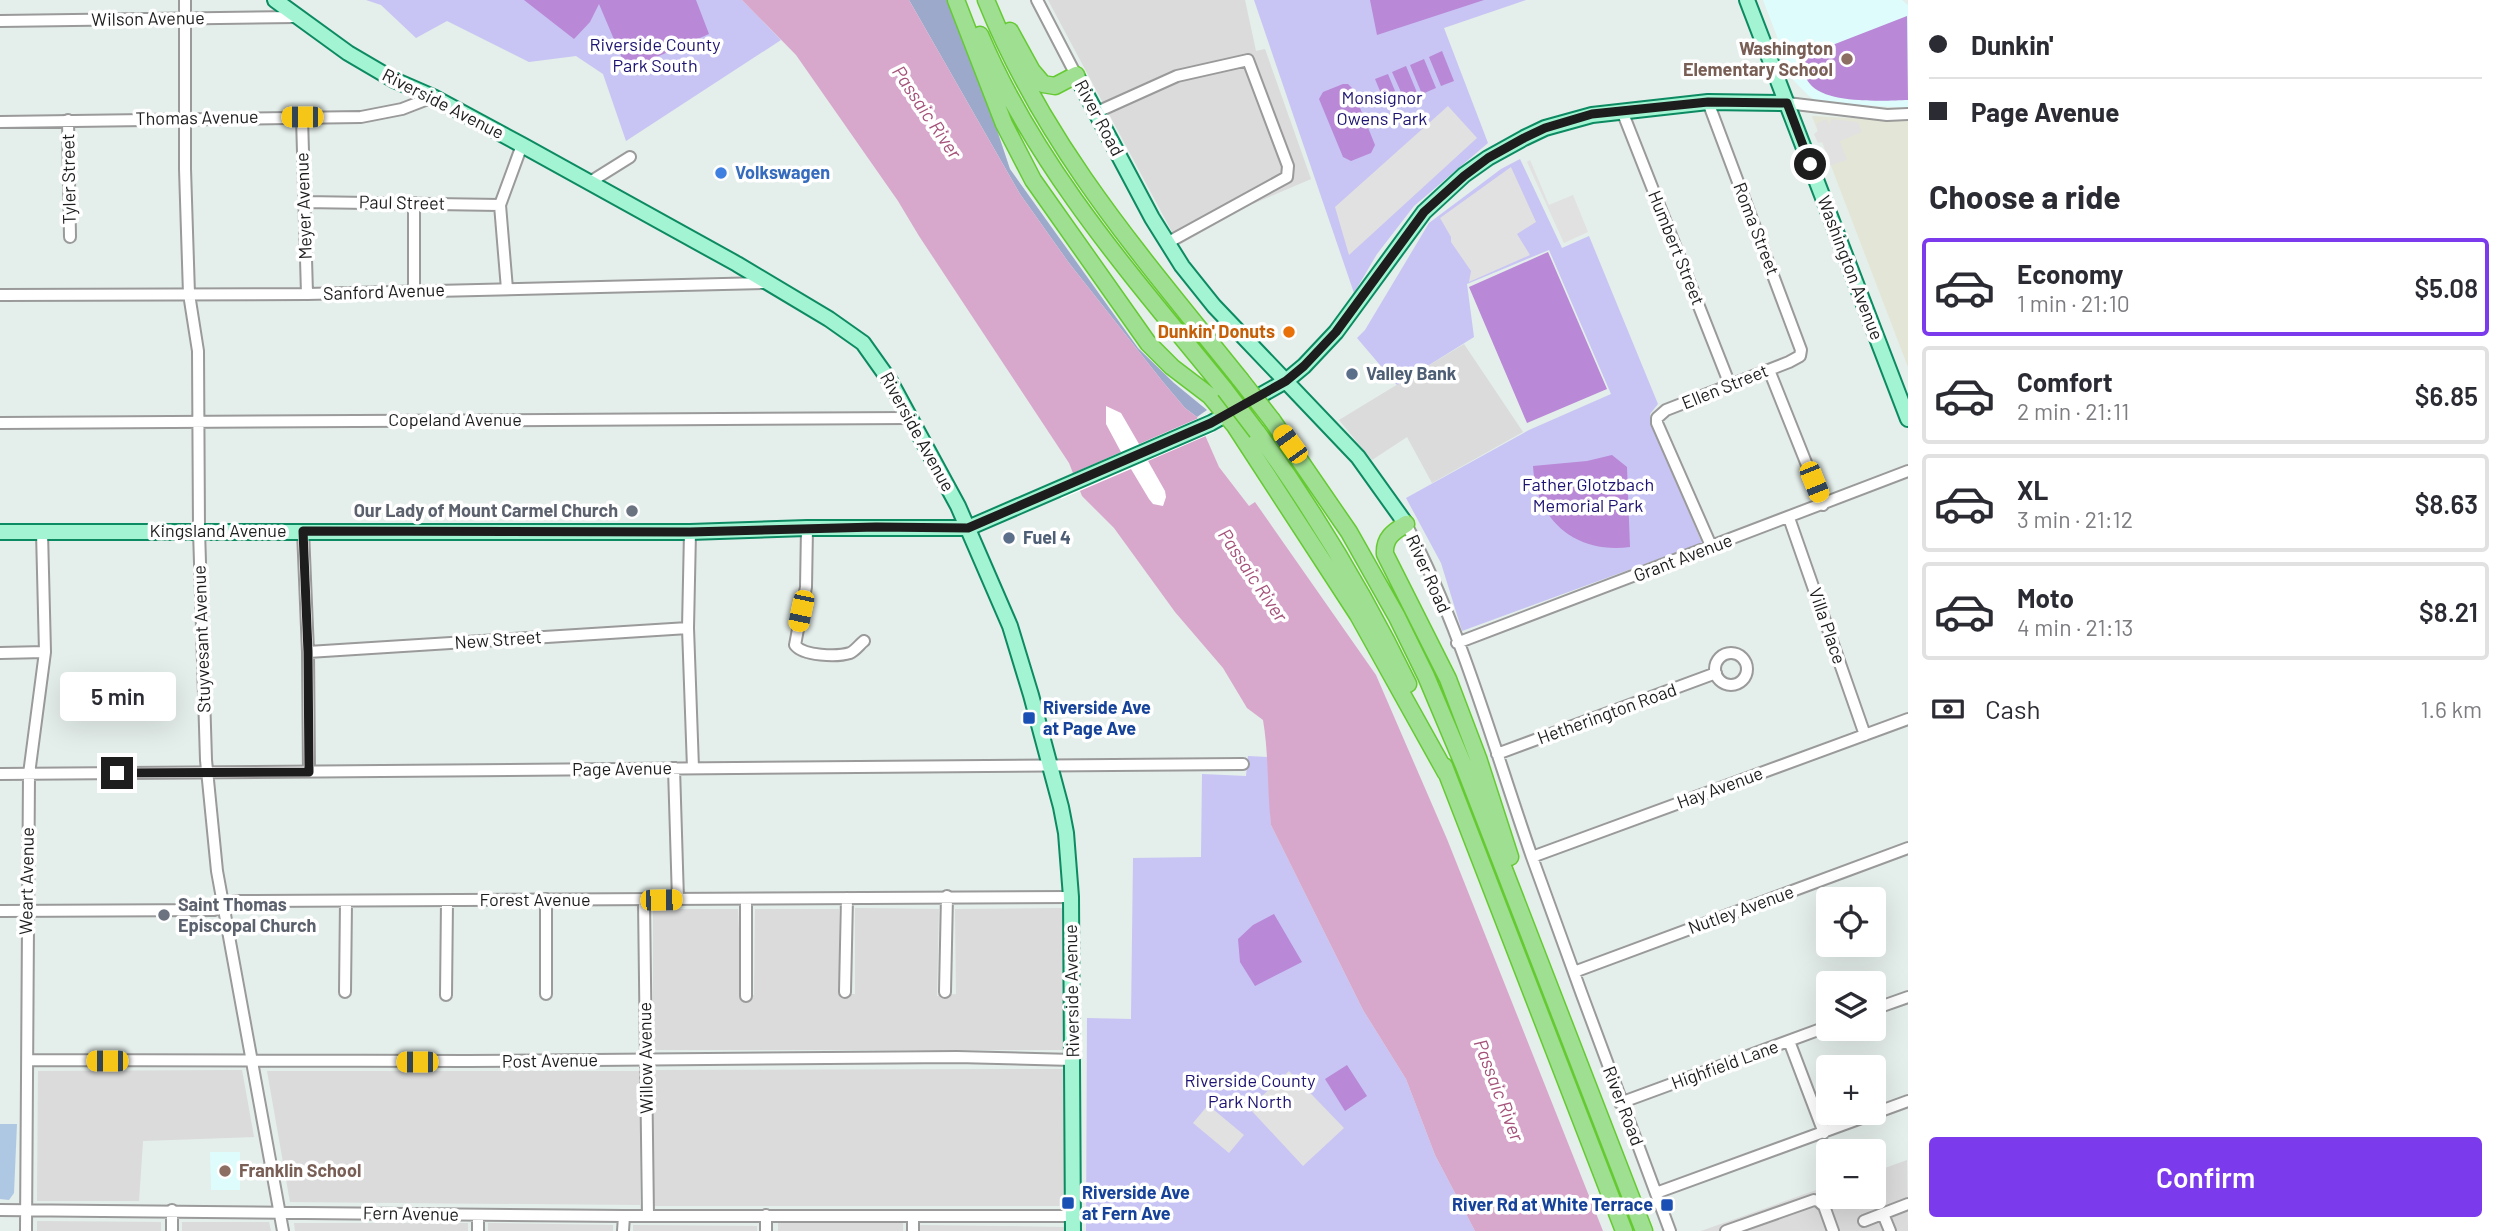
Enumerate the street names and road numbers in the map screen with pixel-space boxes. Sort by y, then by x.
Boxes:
street label: Wilson Avenue [91,6,205,30]
street label: Riverside Avenue [379,63,508,143]
street label: River Road [1071,76,1129,160]
street label: Thomas Avenue [135,105,259,129]
street label: Tyler Street [56,133,80,225]
street label: Meyer Avenue [290,152,316,260]
street label: Roma Street [1729,179,1785,278]
street label: Humbert Street [1644,187,1710,308]
street label: Paul Street [359,190,445,214]
street label: Washington Avenue [1813,192,1889,343]
street label: Sanford Avenue [323,278,445,304]
street label: Ellen Street [1678,359,1771,413]
street label: Riverside Avenue [876,368,960,495]
street label: Copeland Avenue [388,408,522,430]
street label: Kingsland Avenue [150,519,287,541]
street label: Grant Avenue [1630,528,1735,586]
street label: River Road [1402,531,1456,616]
street label: Stuyvesant Avenue [187,565,215,713]
street label: Villa Place [1805,585,1851,667]
street label: New Street [454,625,542,653]
street label: Hetherington Road [1534,678,1679,748]
street label: Page Avenue [572,756,672,780]
street label: Hay Avenue [1674,761,1766,813]
street label: Weart Avenue [14,827,38,935]
street label: Nutley Avenue [1685,880,1797,938]
street label: Forest Avenue [479,888,591,910]
street label: Riverside Avenue [1059,924,1083,1058]
street label: Willow Avenue [633,1002,657,1114]
street label: Highfield Lane [1668,1034,1781,1094]
street label: Post Avenue [502,1048,598,1072]
street label: River Road [1599,1063,1649,1149]
street label: Fern Avenue [363,1201,459,1225]

